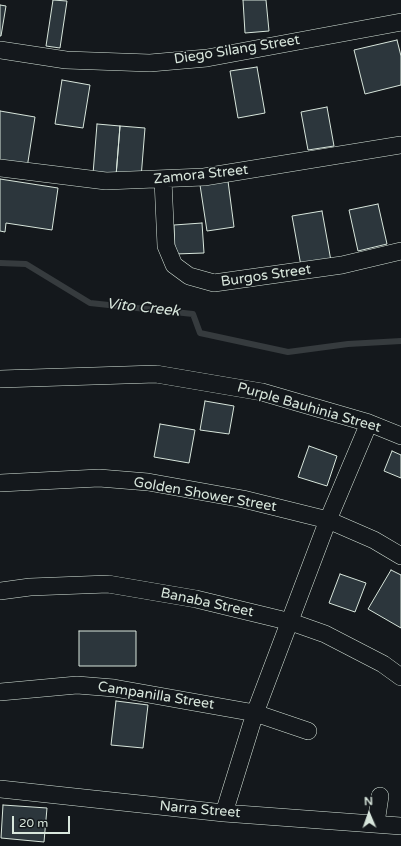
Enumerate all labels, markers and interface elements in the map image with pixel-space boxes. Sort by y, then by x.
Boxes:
street label: Diego Silang Street [173,32,301,68]
street label: Zamora Street [153,162,249,188]
street label: Burgos Street [220,261,312,291]
water label: Vito Creek [105,295,181,321]
street label: Purple Bauhinia Street [235,379,383,437]
street label: Golden Shower Street [132,474,278,516]
street label: Banaba Street [159,585,255,621]
street label: Campanilla Street [97,679,215,713]
north arrow [349,794,389,834]
text: N [364,795,373,808]
street label: Narra Street [159,798,241,822]
scale bar [14,808,72,834]
text: 20 m [19,816,48,830]

